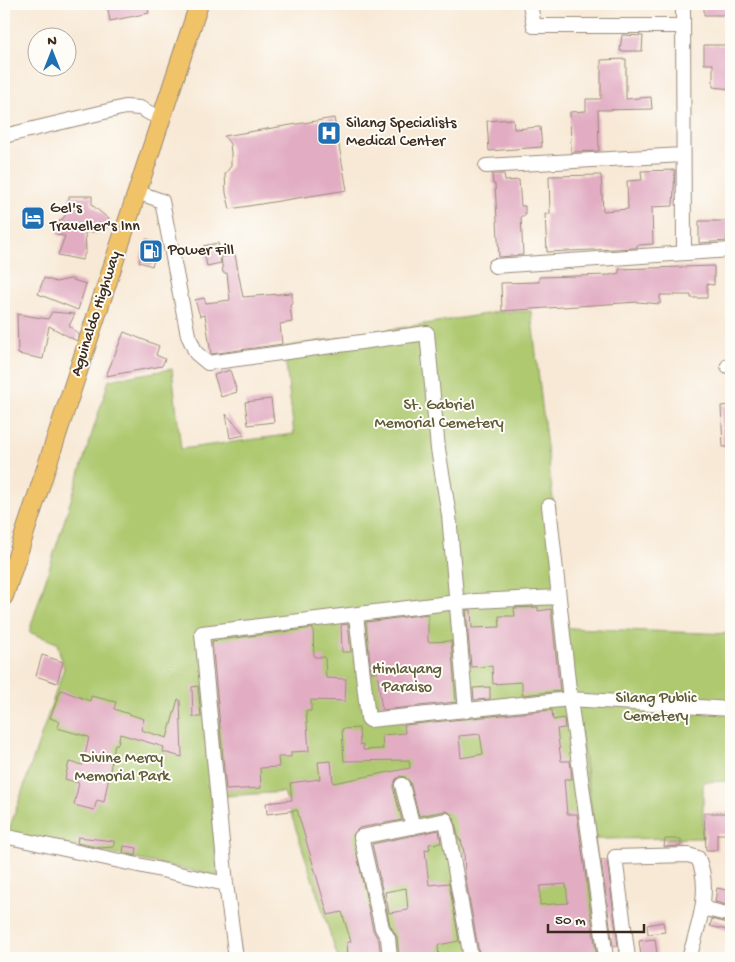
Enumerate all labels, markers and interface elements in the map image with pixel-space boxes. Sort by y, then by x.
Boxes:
north arrow [28,28,78,78]
text: N [47,33,57,50]
place label: Silang Specialists Medical Center [346,115,458,152]
hospital icon: Silang Specialists Medical Center [316,120,342,146]
place label: Gel's Traveller's Inn [49,200,140,237]
hotel icon: Gel's Traveller's Inn [20,205,46,231]
fuel station icon: Power Fill [138,238,164,264]
place label: Power Fill [167,242,234,261]
street label: Aguinaldo Highway [68,249,126,379]
park label: St. Gabriel Memorial Cemetery [374,397,504,434]
park label: Himlayang Paraiso [372,661,442,698]
park label: Silang Public Cemetery [616,690,697,727]
park label: Divine Mercy Memorial Park [75,750,171,787]
scale bar [548,902,644,934]
text: 50 m [555,912,586,930]

